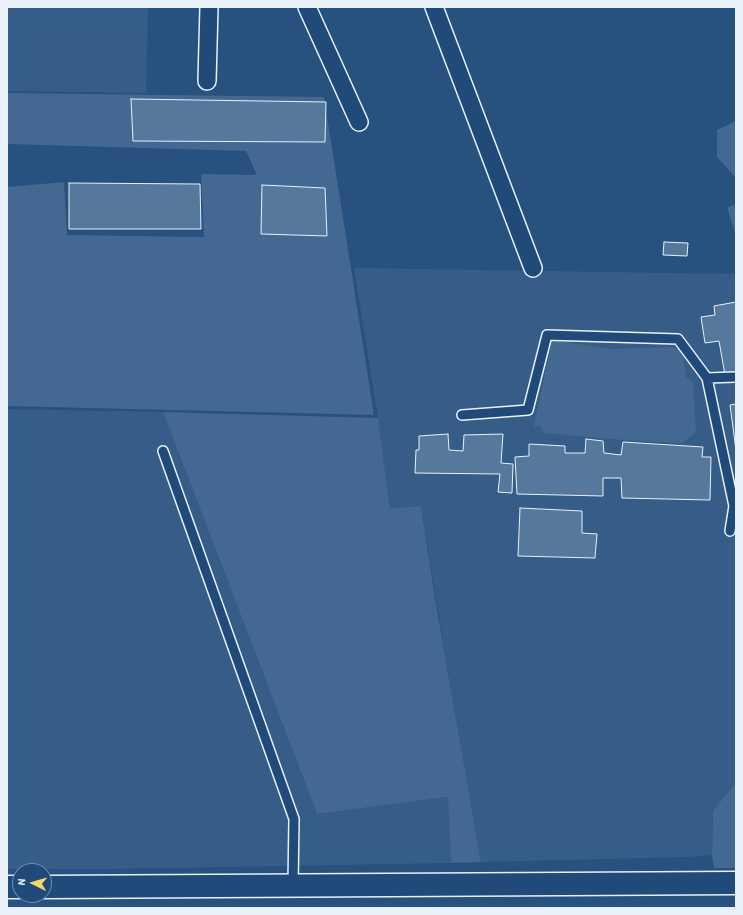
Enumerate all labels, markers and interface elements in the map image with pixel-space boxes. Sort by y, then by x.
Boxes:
north arrow [12,863,52,903]
text: N [14,879,28,886]

